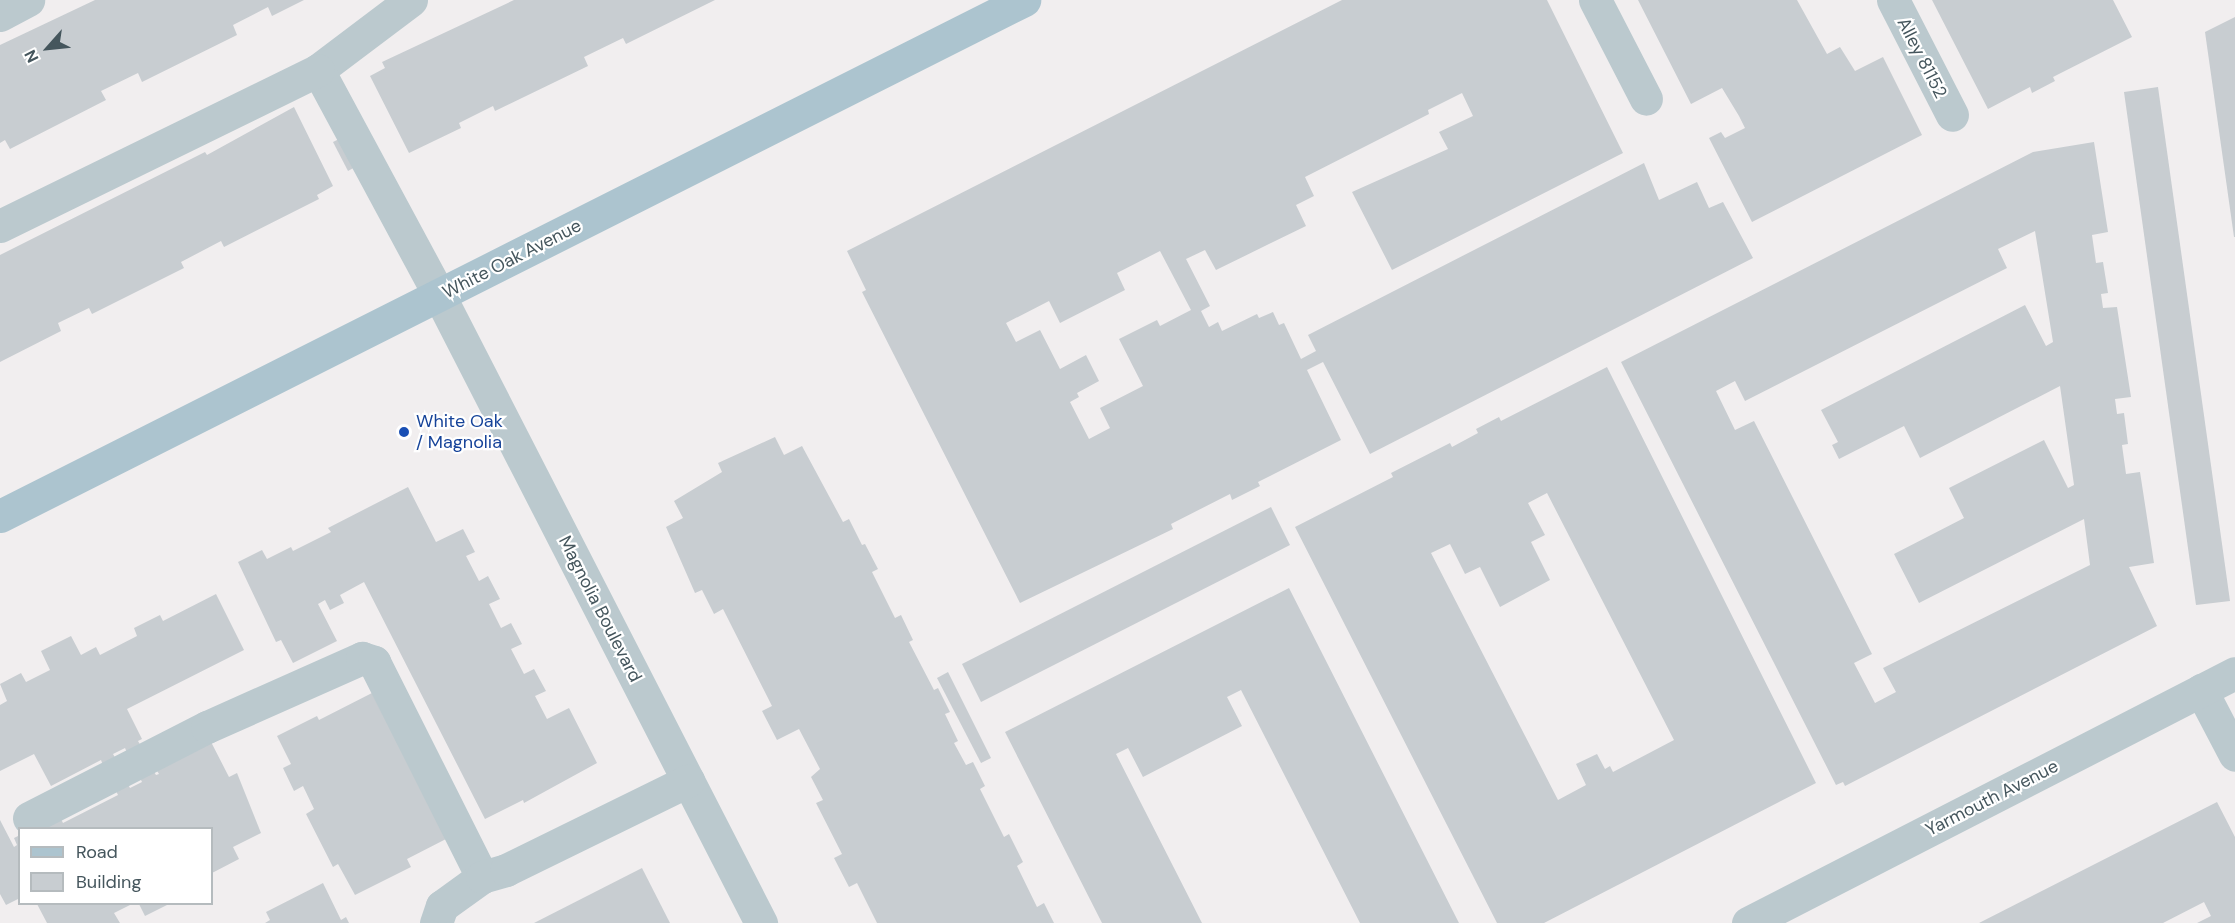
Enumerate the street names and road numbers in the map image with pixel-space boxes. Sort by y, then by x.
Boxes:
street label: Alley 81152 [1893,14,1951,102]
street label: White Oak Avenue [439,215,585,303]
street label: Magnolia Boulevard [554,532,646,686]
street label: Yarmouth Avenue [1922,755,2062,841]

